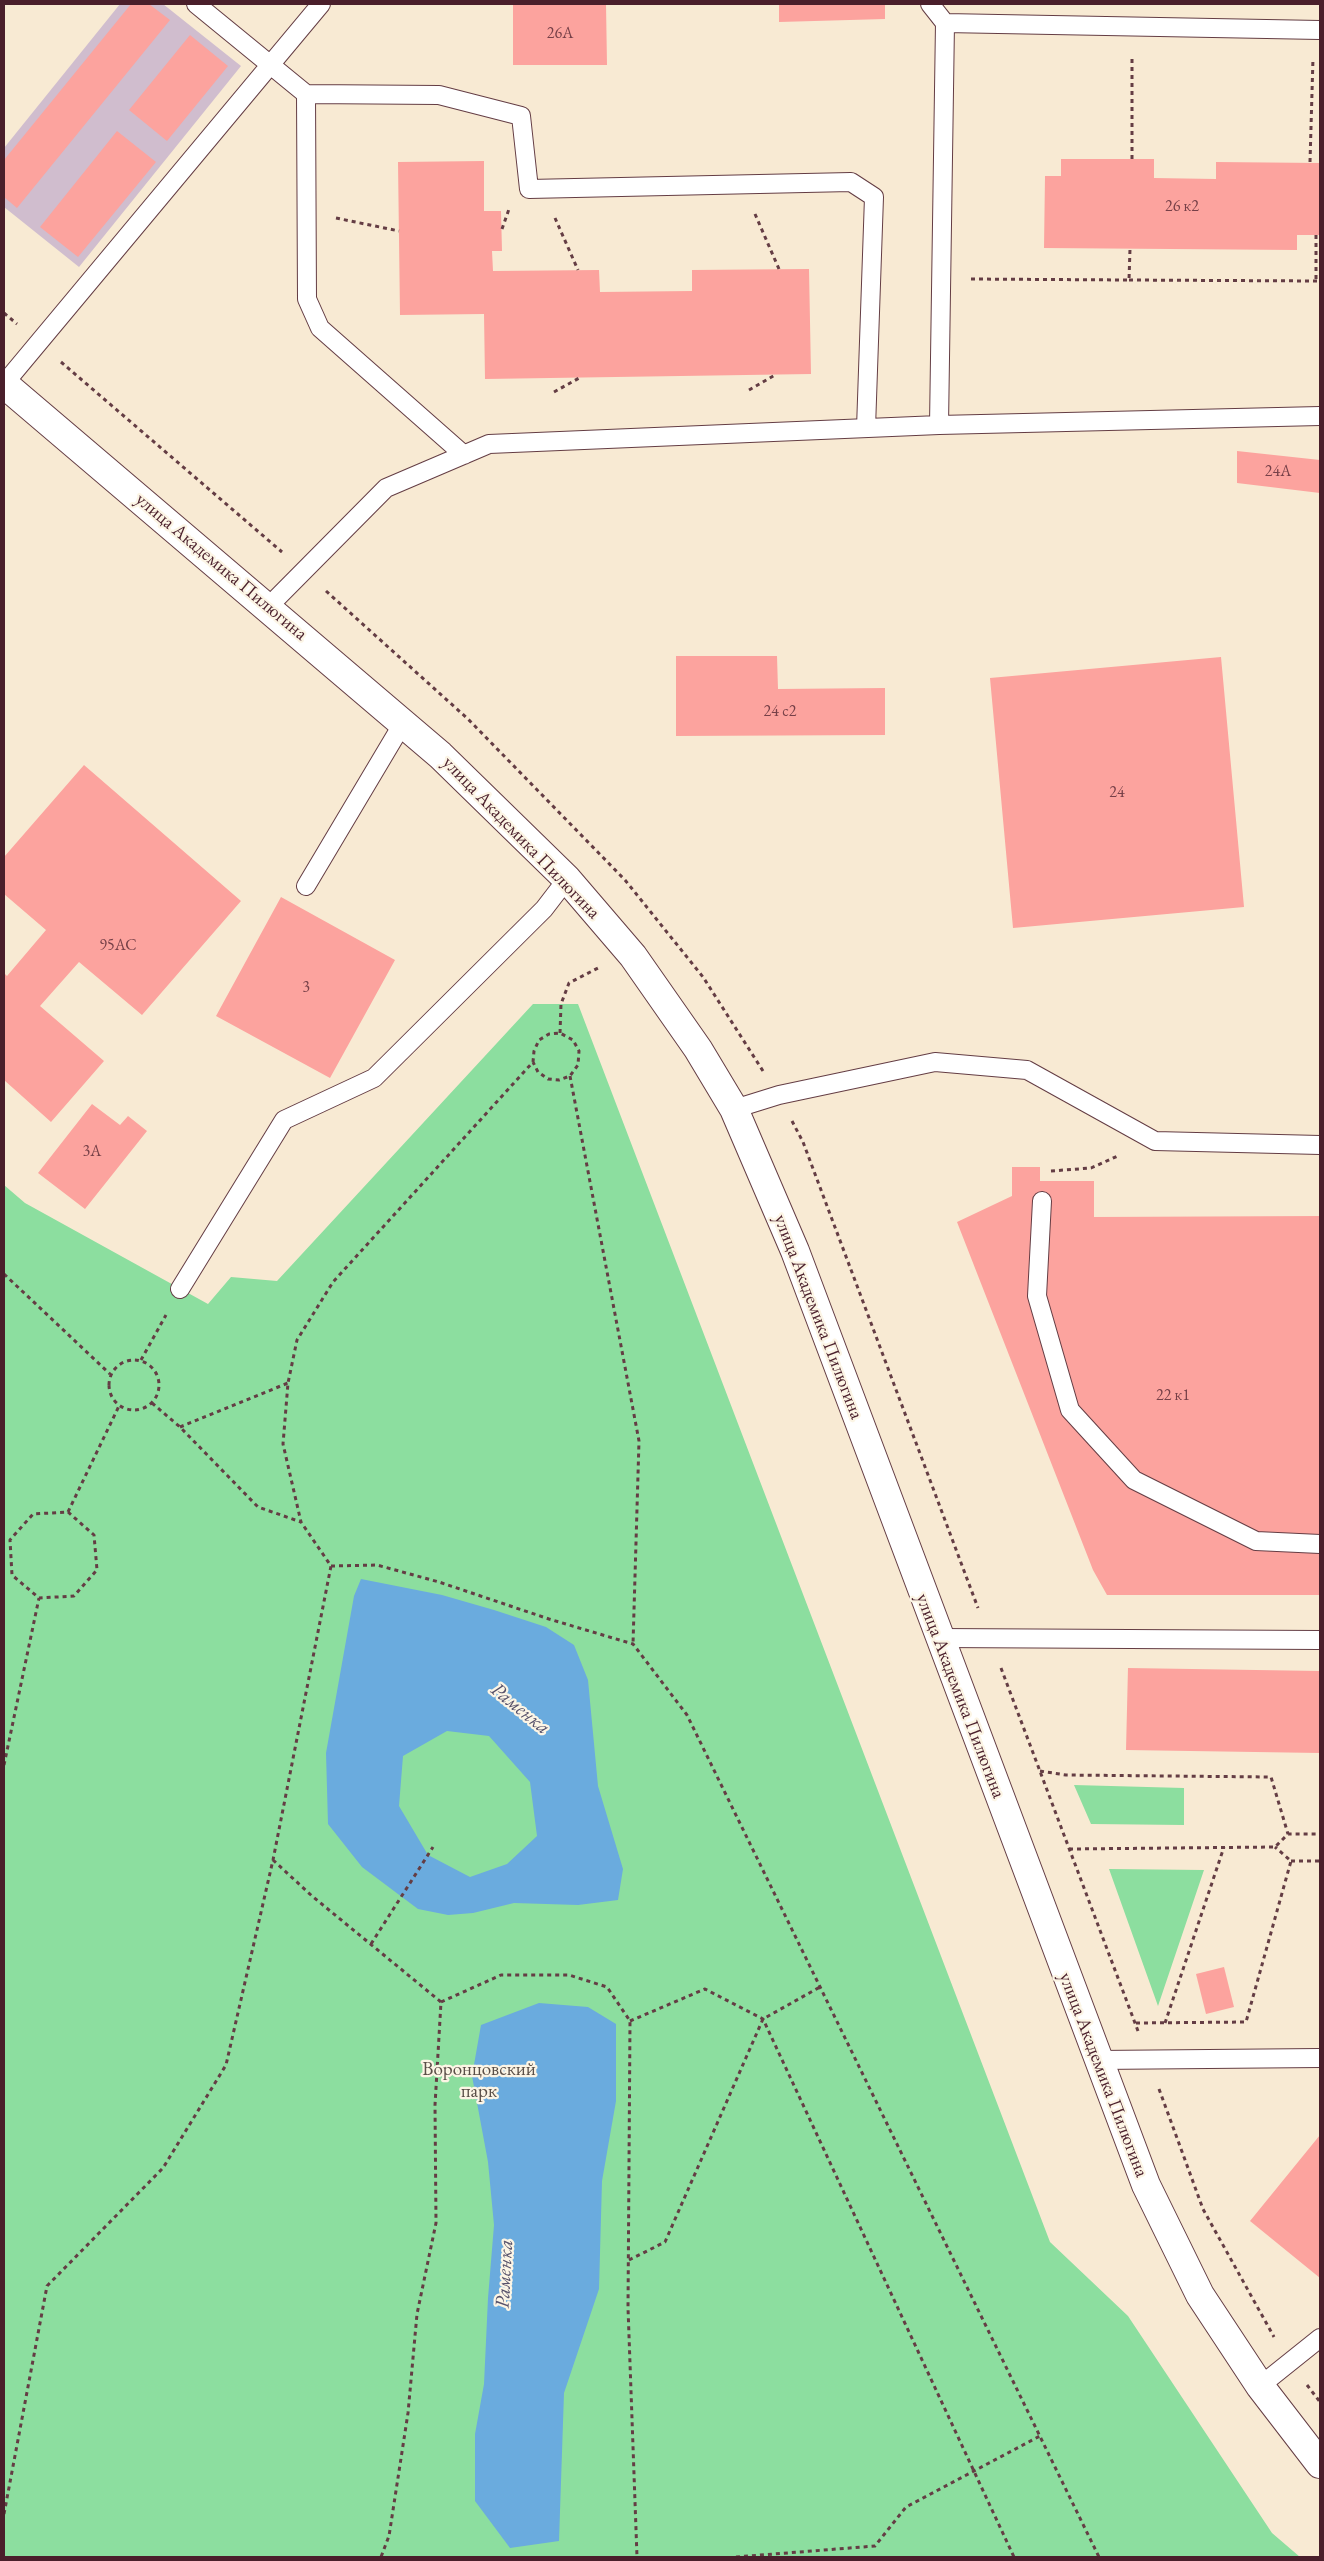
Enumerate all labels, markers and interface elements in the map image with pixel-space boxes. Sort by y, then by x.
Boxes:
house number: 26А [547,24,573,44]
house number: 26 к2 [1165,197,1199,217]
house number: 24А [1265,462,1291,482]
street label: улица Академика Пилюгина [130,488,312,646]
house number: 24 с2 [764,702,796,722]
street label: улица Академика Пилюгина [437,752,605,924]
house number: 24 [1109,783,1125,803]
house number: 95АС [99,936,137,956]
house number: 3 [302,978,310,998]
house number: 3А [83,1142,101,1162]
street label: улица Академика Пилюгина [768,1211,868,1423]
house number: 22 к1 [1156,1386,1190,1406]
street label: улица Академика Пилюгина [910,1590,1010,1802]
water label: Раменка [486,1678,554,1740]
street label: улица Академика Пилюгина [1053,1969,1153,2181]
park label: Воронцовский парк [422,2059,536,2103]
water label: Раменка [491,2239,519,2309]

